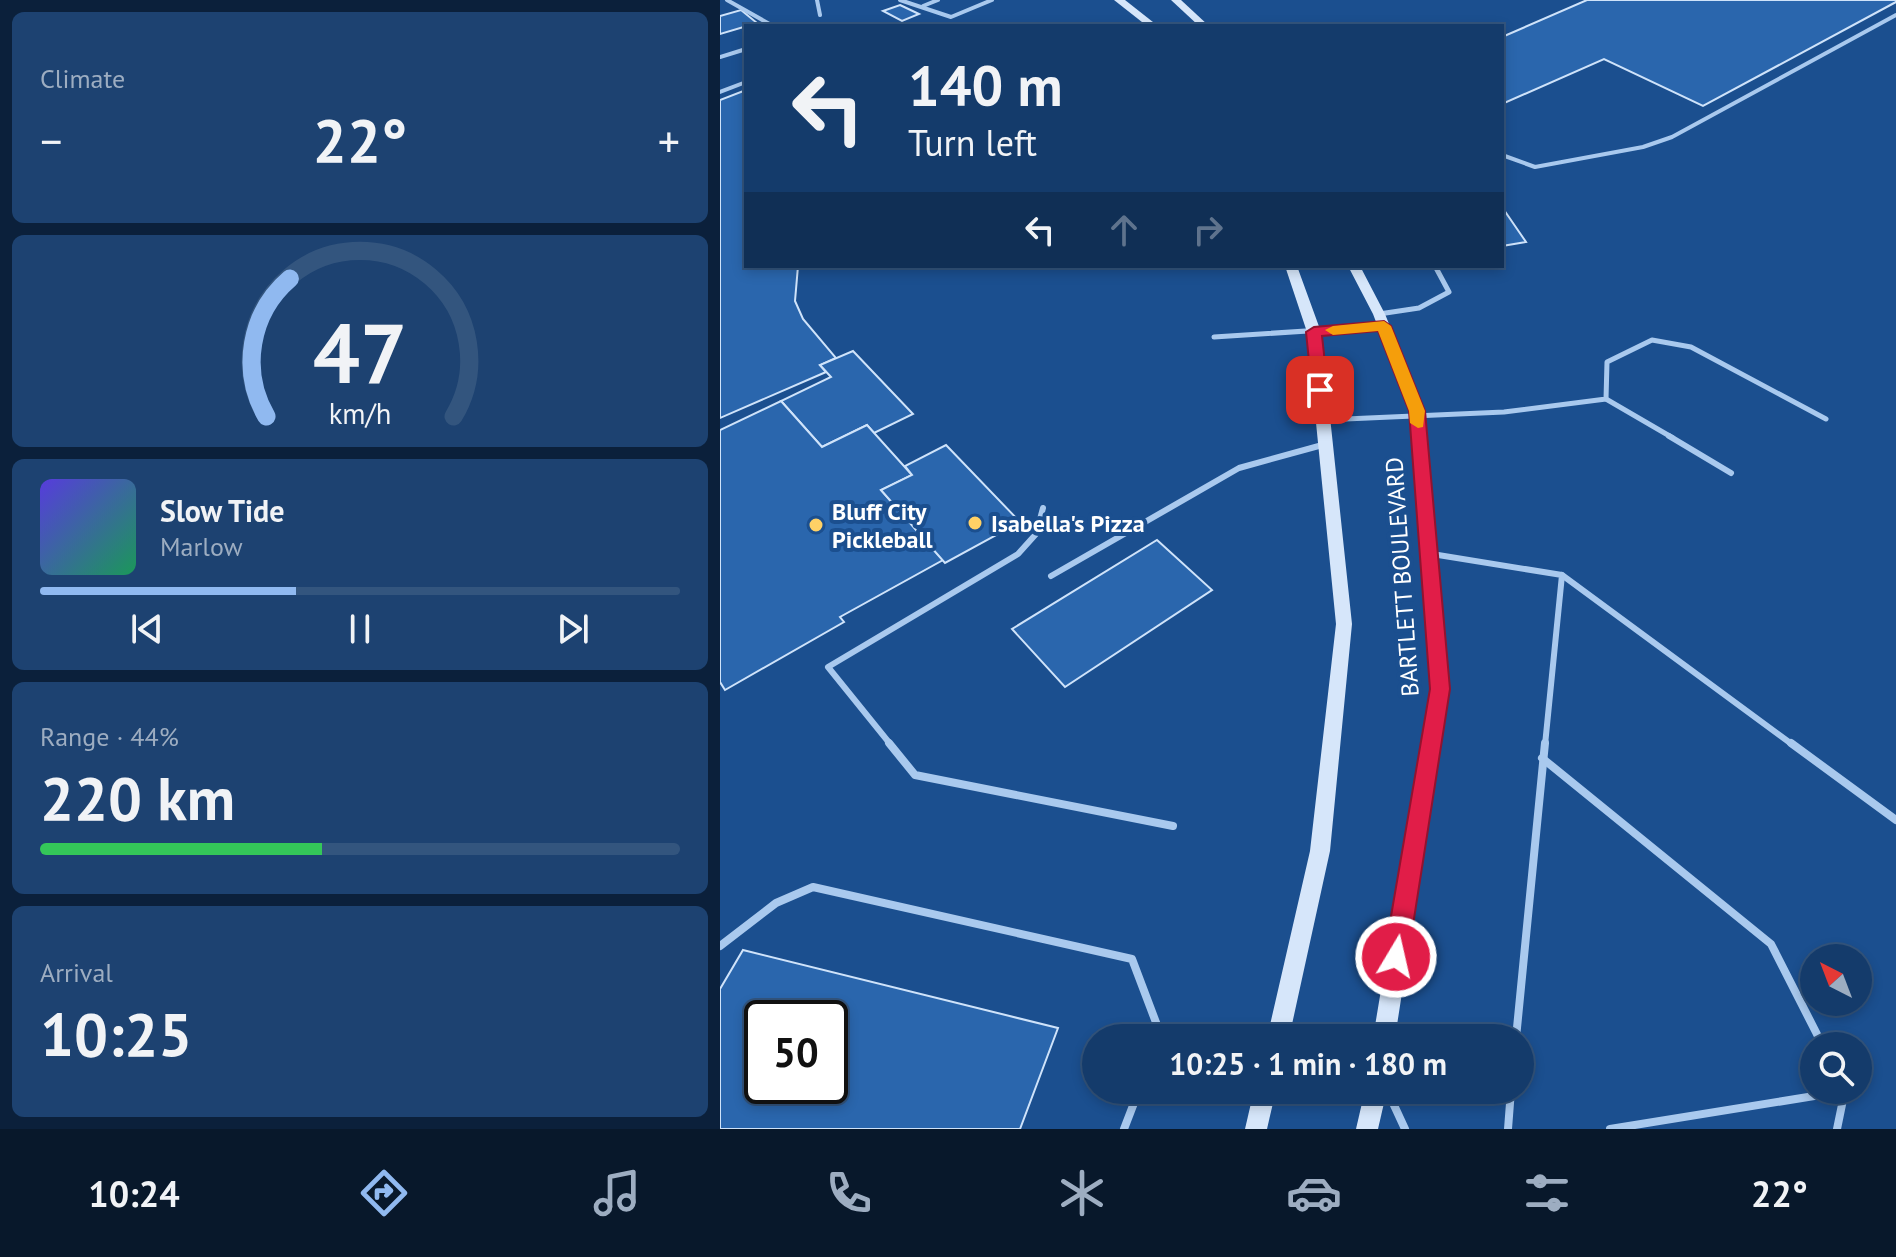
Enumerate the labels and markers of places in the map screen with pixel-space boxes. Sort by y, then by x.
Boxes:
pin [1286,356,1354,424]
place label: Bluff City Pickleball [832,496,933,555]
place label: Isabella's Pizza [991,508,1145,539]
marker: Isabella's Pizza [966,514,984,532]
marker: Bluff City Pickleball [807,516,825,534]

